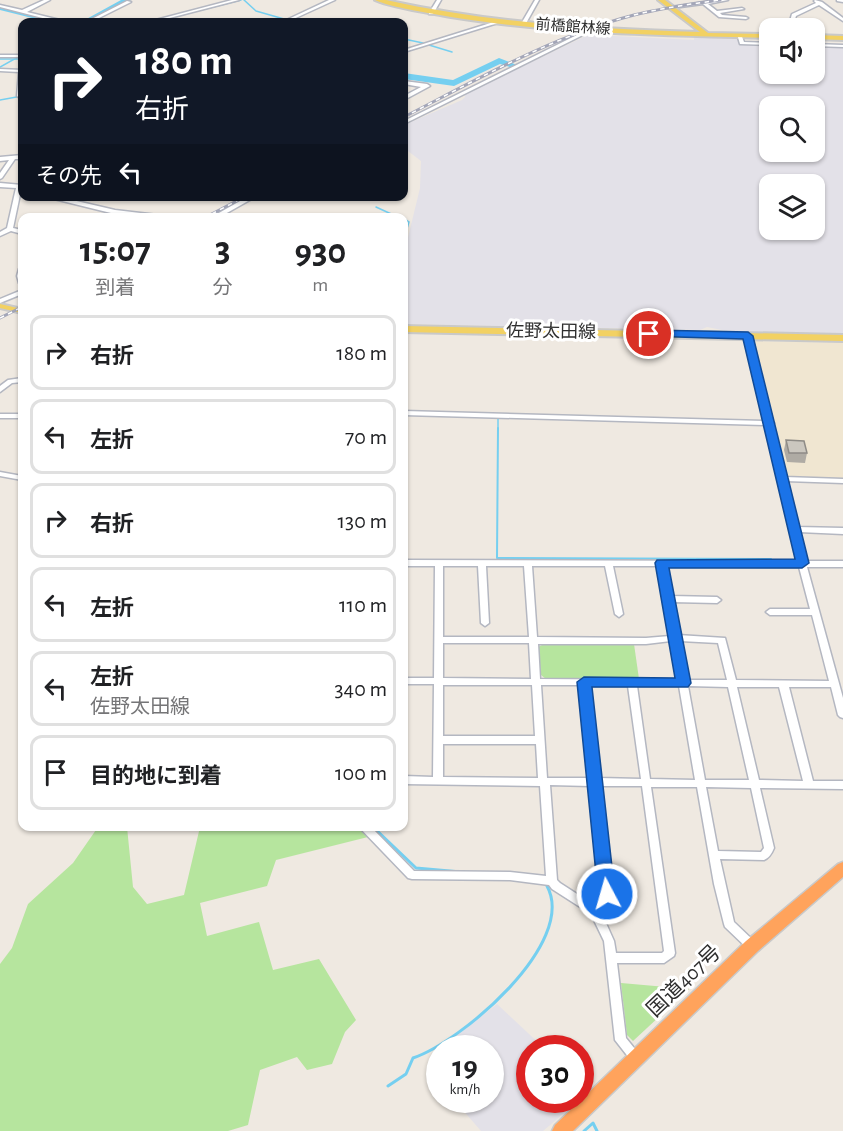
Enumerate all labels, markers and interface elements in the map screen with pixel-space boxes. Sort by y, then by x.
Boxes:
street label: 前橋館林線 [535,16,611,37]
map controls [759,18,825,240]
button: sound [759,18,825,84]
text: 180 m [135,40,233,82]
icon: right [36,42,114,120]
text: 右折 [135,96,189,123]
button: search [759,96,825,162]
icon: left [114,156,147,189]
text: その先 [36,165,102,187]
button: layers [759,174,825,240]
text: 15:07 [80,232,151,268]
text: 3 [215,232,230,268]
text: 930 [295,234,346,270]
text: m [312,275,328,295]
text: 到着 [95,278,135,298]
text: 分 [213,278,233,298]
pin [623,308,674,359]
icon: arrive [632,317,665,350]
street label: 佐野太田線 [506,320,596,342]
icon: right [39,336,72,369]
text: 180 m [336,342,387,364]
text: 右折 [90,345,134,367]
icon: left [39,420,72,453]
text: 70 m [345,426,387,448]
text: 左折 [90,429,134,451]
icon: right [39,504,72,537]
text: 130 m [338,510,387,532]
text: 右折 [90,513,134,535]
icon: left [39,588,72,621]
text: 110 m [339,594,387,616]
text: 左折 [90,597,134,619]
text: 左折 [90,666,134,688]
icon: left [39,672,72,705]
text: 340 m [335,678,387,700]
text: 佐野太田線 [90,697,190,717]
icon: arrive [39,756,72,789]
text: 100 m [335,762,387,784]
text: 目的地に到着 [90,765,222,787]
position arrow [575,862,639,926]
street label: 国道407号 [643,940,725,1021]
speed limit sign: 30 [516,1035,594,1113]
text: 19 [452,1052,478,1082]
text: km/h [450,1082,480,1097]

